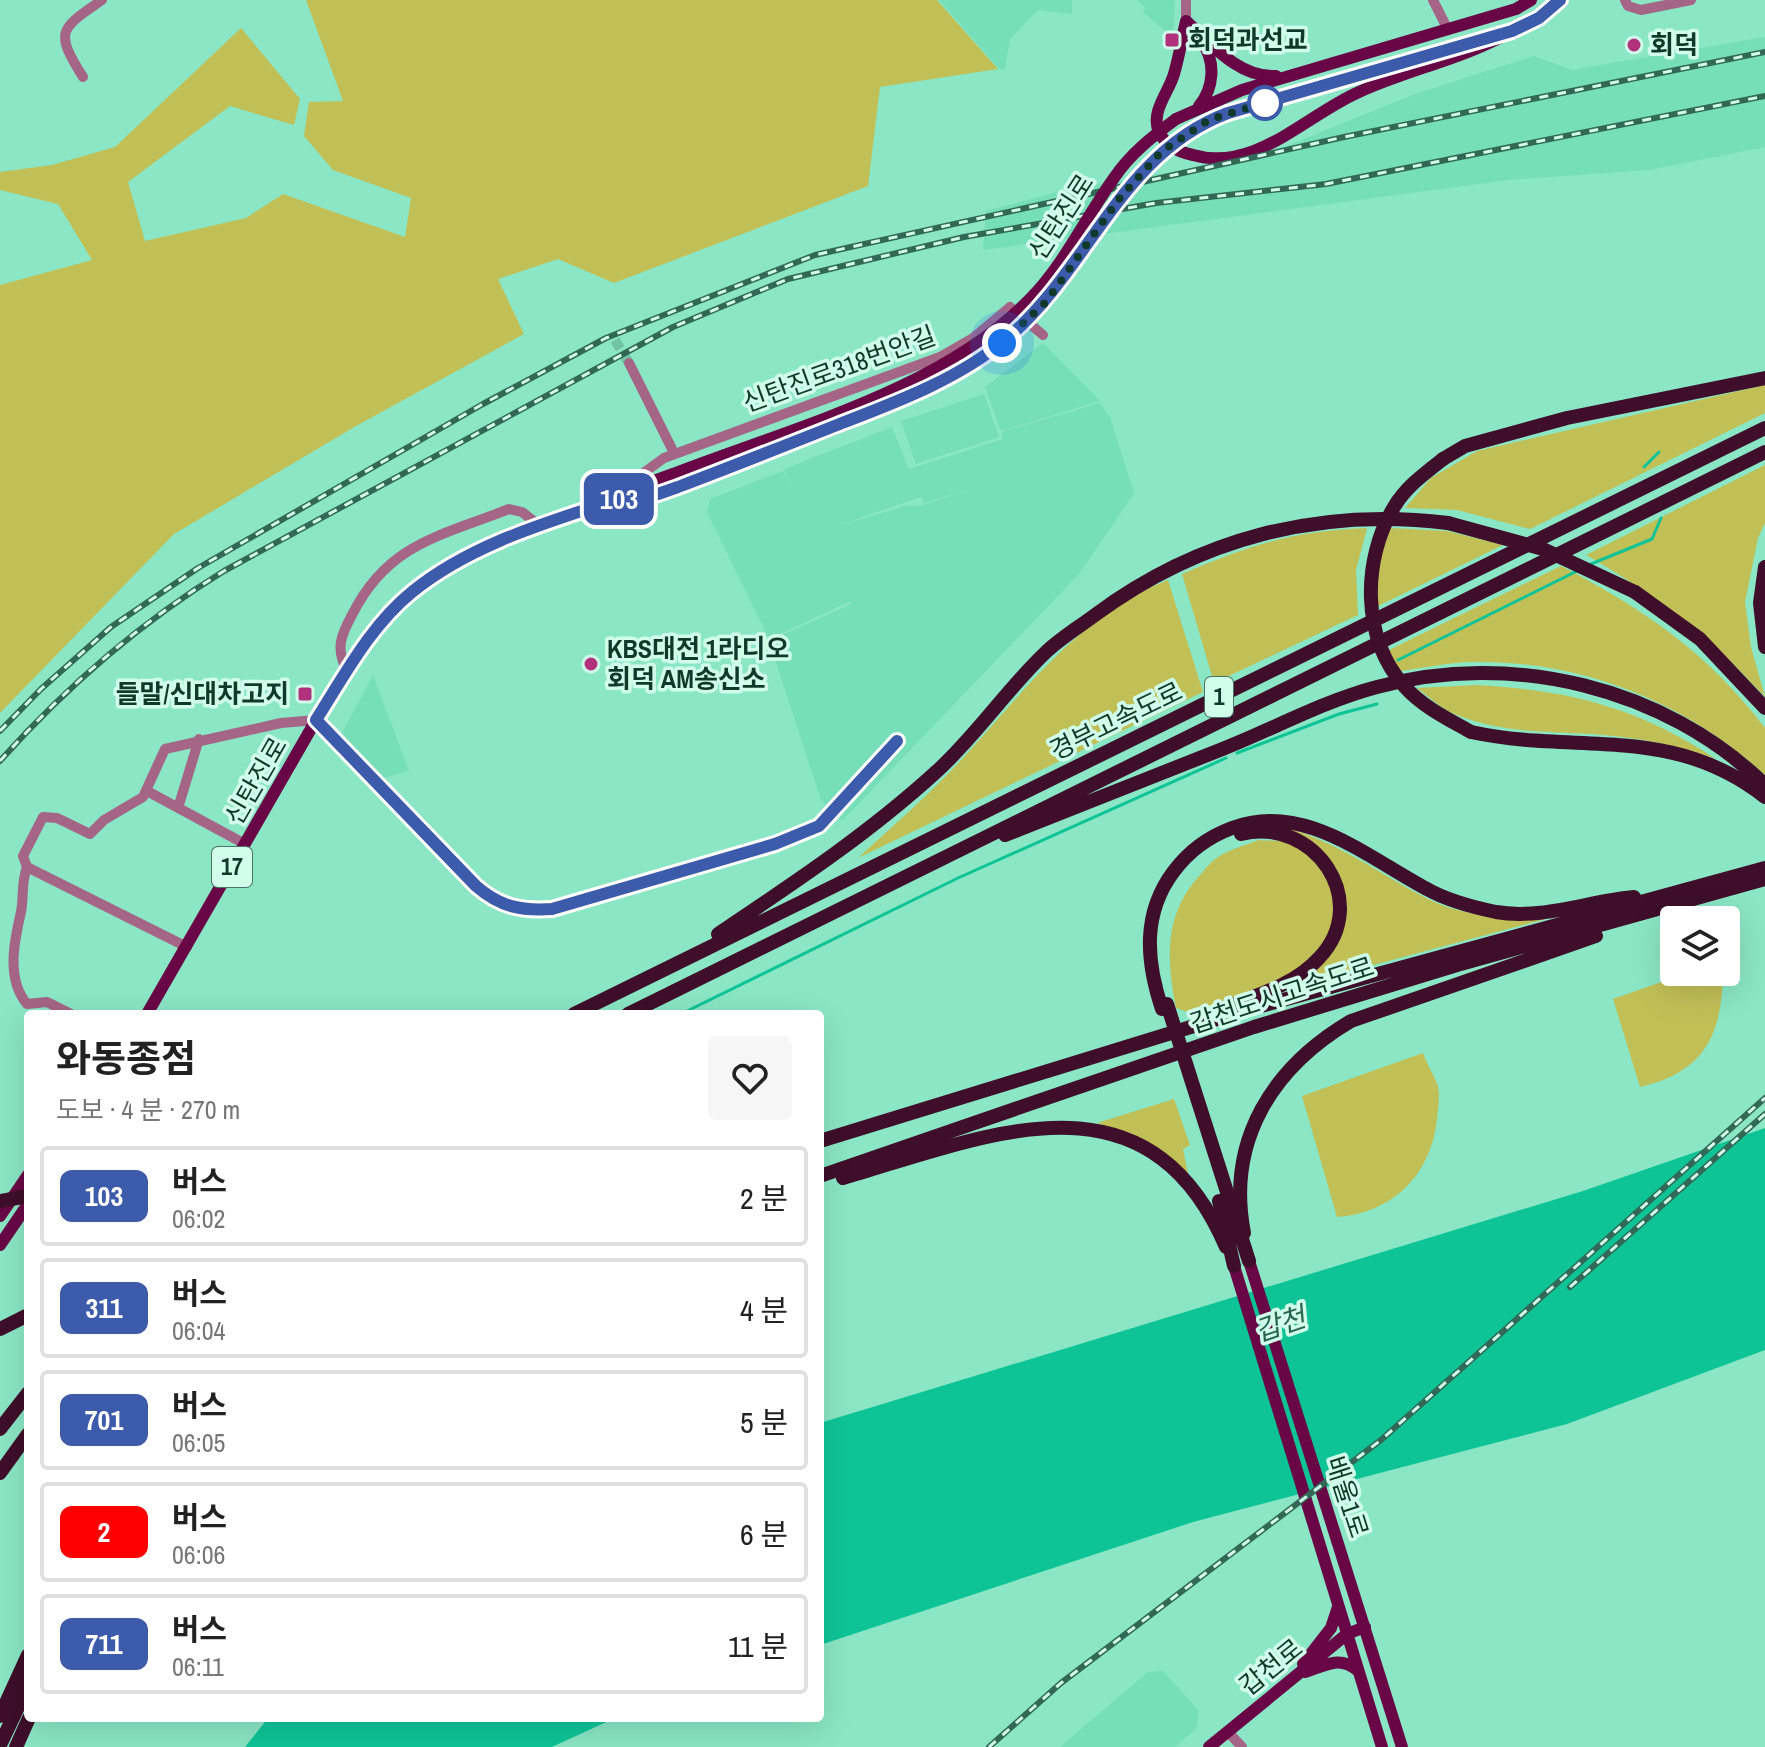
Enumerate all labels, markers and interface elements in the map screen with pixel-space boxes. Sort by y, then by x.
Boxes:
place label: 회덕과선교 [1188,22,1308,57]
place label: 회덕 [1650,27,1698,62]
marker: 회덕과선교 [1163,31,1181,49]
marker: 회덕 [1625,36,1643,54]
unlabelled marker [1248,86,1282,120]
street label: 신탄진로 [1020,167,1101,266]
street label: 신탄진로318번안길 [737,317,940,420]
your location [982,323,1022,363]
line badge: 103 [573,473,665,525]
text: 103 [600,480,638,518]
place label: KBS대전 1라디오 회덕 AM송신소 [607,631,789,696]
marker: KBS대전 1라디오 회덕 AM송신소 [582,655,600,673]
street label: 경부고속도로 [1044,673,1188,768]
place label: 들말/신대차고지 [116,676,289,711]
road number: 1 [1205,677,1233,717]
marker: 들말/신대차고지 [296,685,314,703]
street label: 신탄진로 [216,731,295,831]
road number: 17 [212,847,252,887]
map controls [1660,906,1740,986]
button: layers [1660,906,1740,986]
street label: 갑천도시고속도로 [1185,948,1378,1041]
text: 와동종점 [56,1033,196,1084]
button: heart [708,1036,792,1120]
text: 도보 · 4 분 · 270 m [56,1092,240,1127]
text: 버스 [172,1161,227,1201]
text: 103 [85,1177,123,1215]
text: 2 분 [740,1178,788,1218]
text: 06:02 [172,1201,225,1236]
text: 버스 [172,1273,227,1313]
text: 311 [85,1289,123,1327]
text: 4 분 [740,1290,788,1330]
water label: 갑천 [1249,1297,1314,1350]
text: 06:04 [172,1313,225,1348]
text: 버스 [172,1385,227,1425]
text: 701 [85,1401,123,1439]
text: 5 분 [740,1402,788,1442]
text: 06:05 [172,1425,225,1460]
street label: 배울1로 [1318,1452,1377,1542]
text: 버스 [172,1497,227,1537]
text: 2 [98,1513,110,1551]
text: 6 분 [740,1514,788,1554]
text: 06:06 [172,1537,225,1572]
text: 버스 [172,1609,227,1649]
text: 711 [85,1625,123,1663]
text: 11 분 [728,1626,788,1666]
street label: 갑천로 [1232,1630,1310,1703]
text: 06:11 [172,1649,224,1684]

